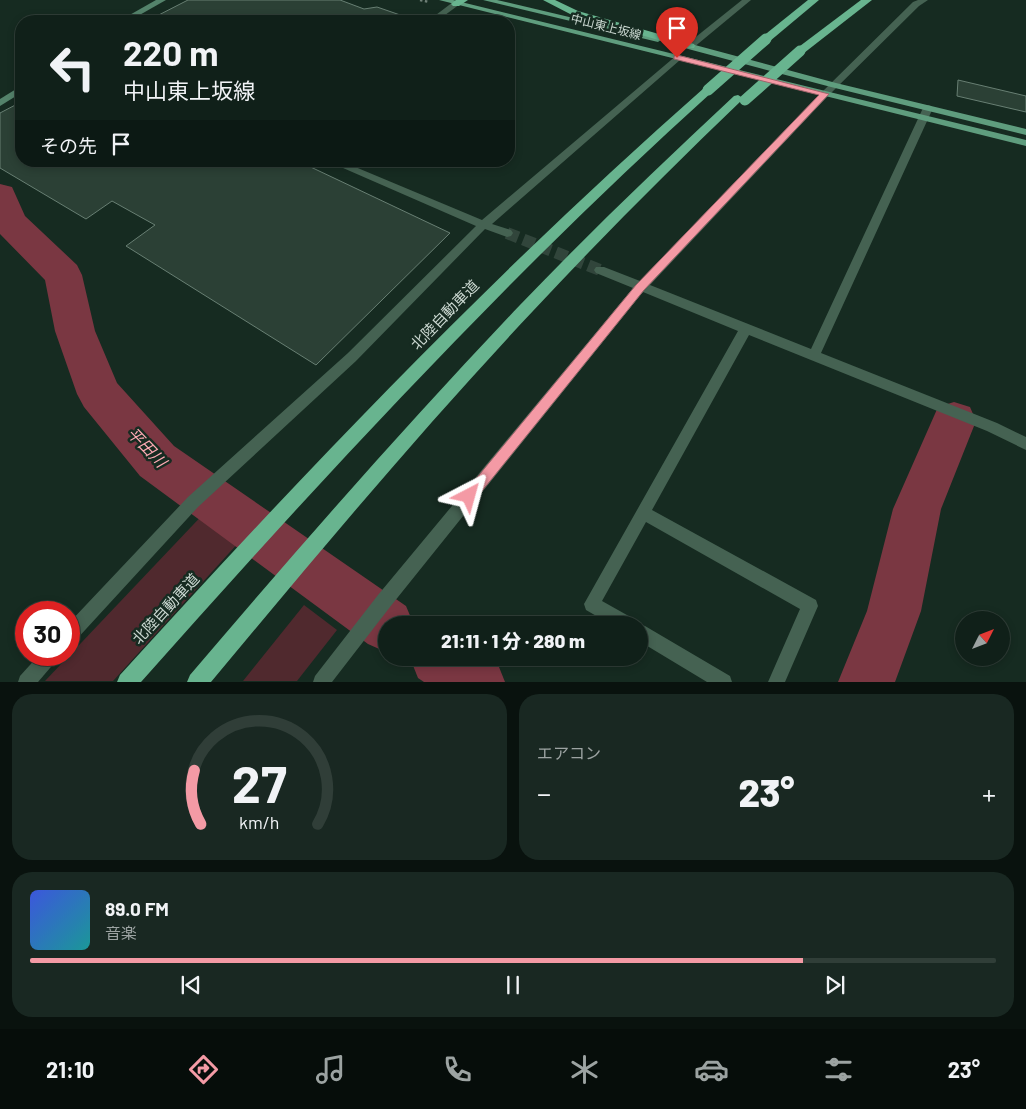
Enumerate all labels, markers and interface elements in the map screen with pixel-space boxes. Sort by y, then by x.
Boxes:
pin [656,7,698,58]
street label: 中山東上坂線 [570,11,643,42]
icon: arrive [663,14,691,42]
text: 220 m [123,31,218,73]
icon: left [40,35,105,100]
text: 中山東上坂線 [123,77,255,103]
icon: arrive [107,130,135,158]
text: その先 [40,134,97,157]
street label: 北陸自動車道 [407,276,482,353]
water label: 平田川 [124,423,172,472]
position arrow [442,469,494,521]
street label: 北陸自動車道 [128,569,203,647]
speed limit sign: 30 [15,601,80,666]
north arrow [955,611,1010,666]
map controls [955,611,1010,666]
text: 21:11 · 1 分 · 280 m [441,629,585,652]
text: エアコン [537,743,601,762]
text: 27 [232,751,287,813]
text: 23° [739,769,794,815]
text: − [537,776,551,810]
text: + [982,776,996,810]
text: km/h [239,811,280,833]
text: 89.0 FM [105,897,169,920]
text: 音楽 [105,923,137,942]
icon: previous [177,971,205,999]
icon: pause [499,971,527,999]
icon: next [821,971,849,999]
icon: directions [186,1052,221,1087]
icon: music [313,1052,348,1087]
icon: phone [440,1052,475,1087]
icon: climate [567,1052,602,1087]
icon: car [694,1052,729,1087]
icon: filters [821,1052,856,1087]
text: 21:10 [46,1056,94,1082]
text: 23° [948,1056,980,1082]

